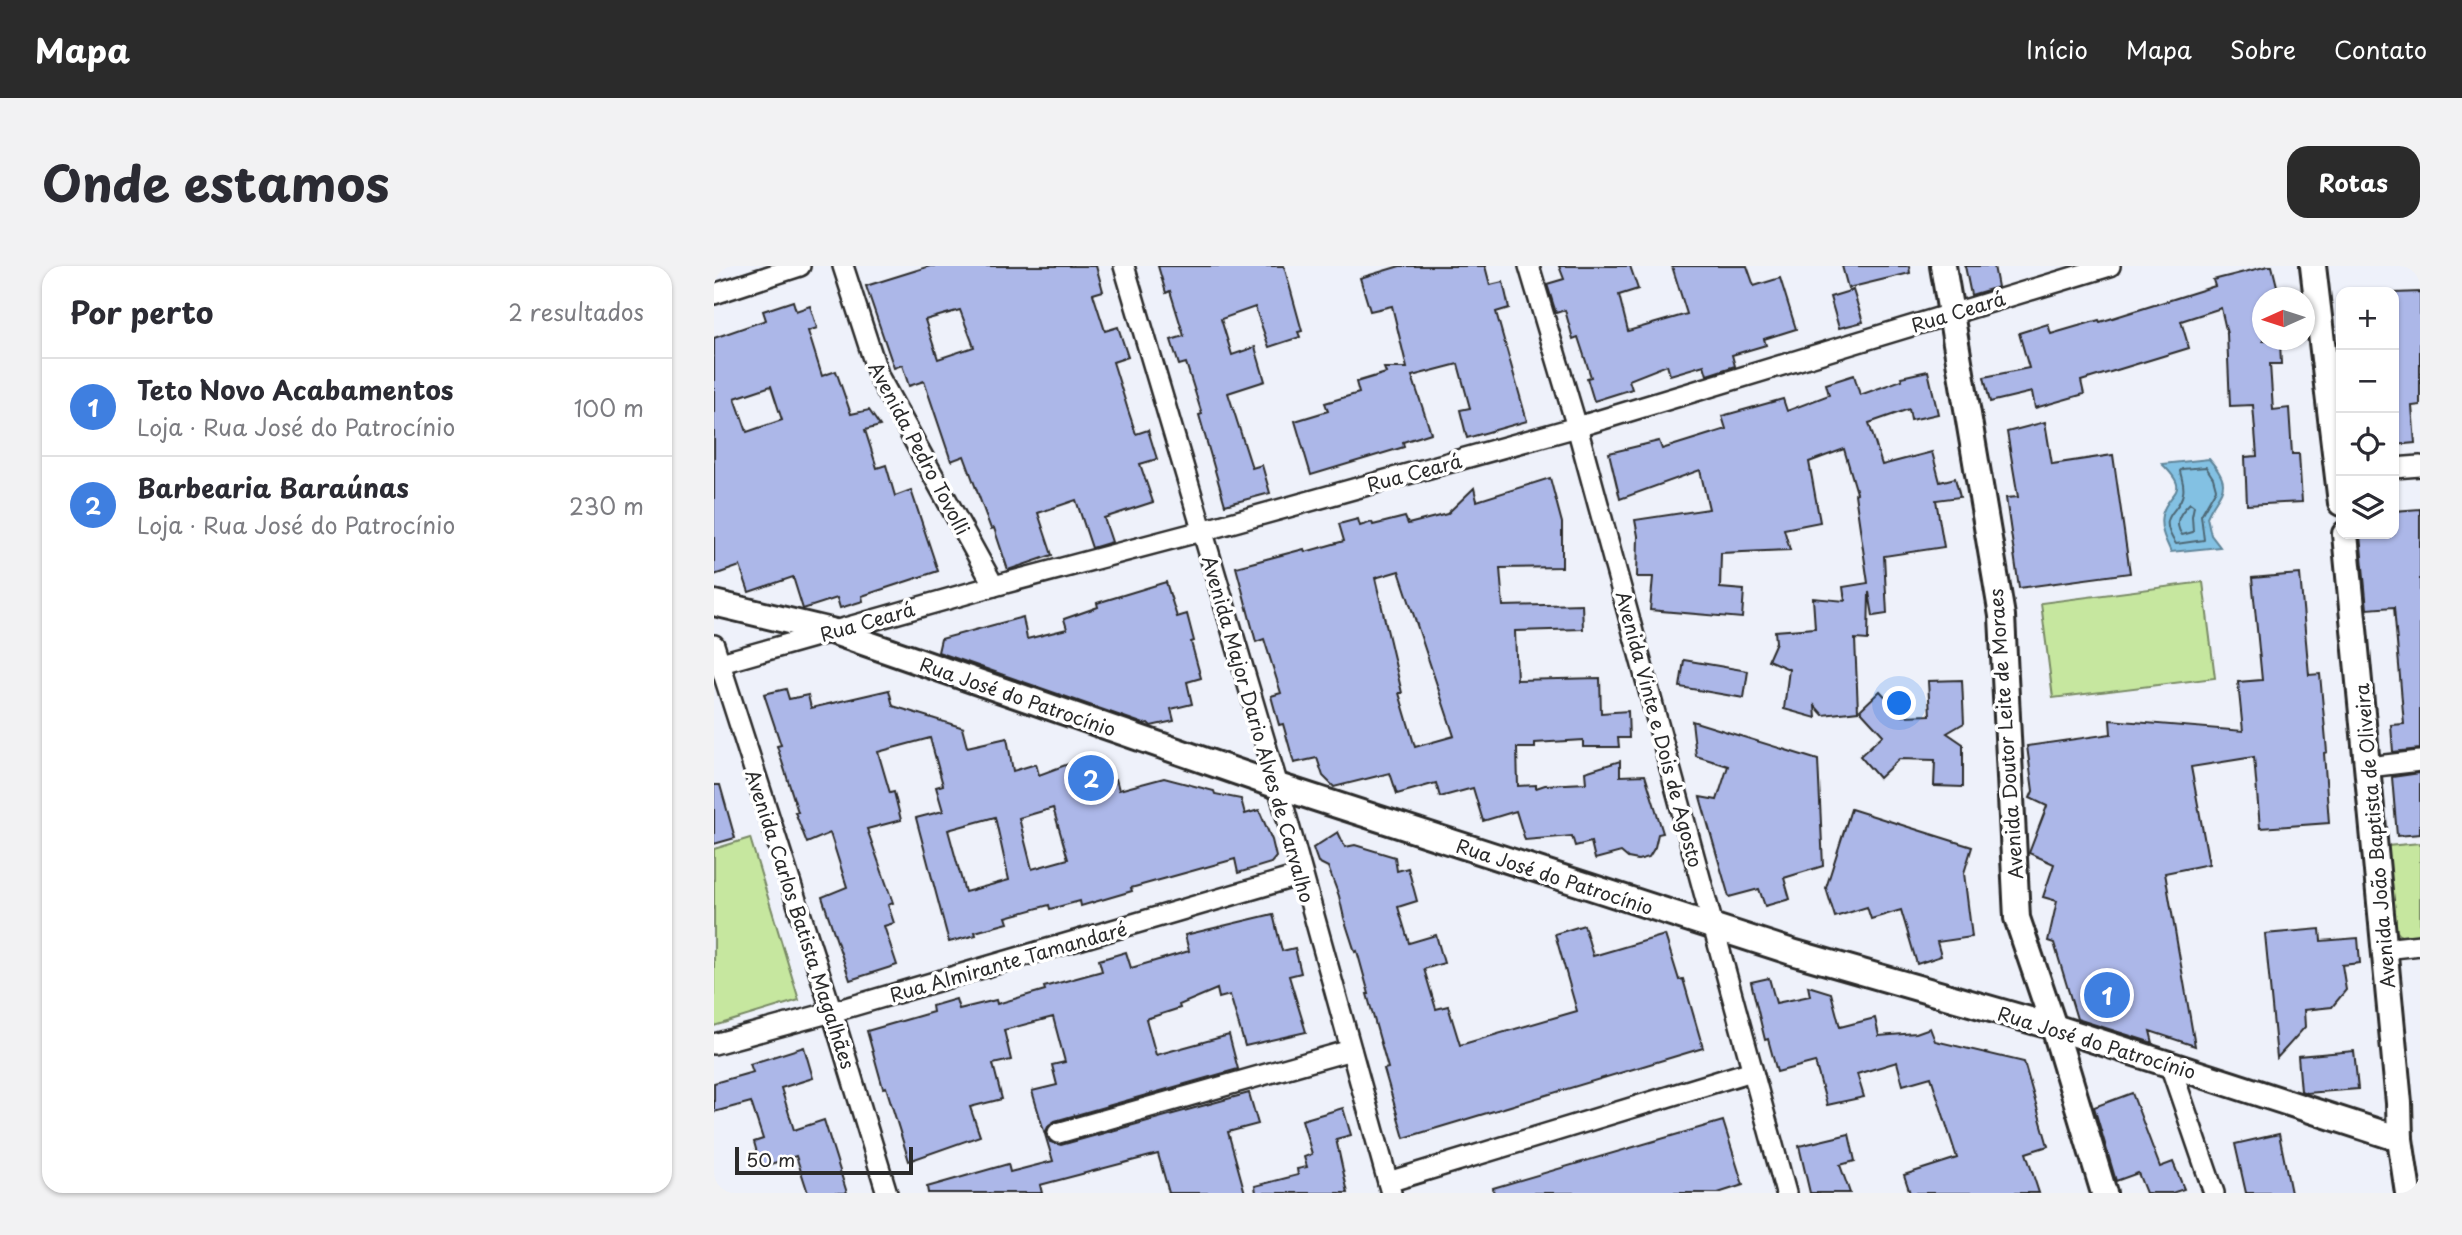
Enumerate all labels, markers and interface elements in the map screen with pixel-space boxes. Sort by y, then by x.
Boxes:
text: Mapa [35,24,130,74]
text: Início [2026,31,2088,67]
text: Mapa [2126,31,2192,67]
text: Sobre [2230,31,2296,67]
text: Contato [2334,31,2427,67]
text: Onde estamos [42,145,389,219]
button: Rotas [2287,146,2420,218]
street label: Rua Ceará [1907,283,2009,339]
north arrow [2252,287,2315,350]
map controls [2336,287,2399,539]
button: + [2336,287,2399,350]
text: Por perto [70,289,213,334]
text: 2 resultados [508,294,644,329]
button: − [2336,350,2399,413]
street label: Avenida Pedro Tovolli [862,356,978,540]
text: Teto Novo Acabamentos [137,370,453,409]
text: 1 [88,390,99,425]
text: 100 m [574,390,644,425]
text: Loja · Rua José do Patrocínio [137,409,455,444]
button: locate [2336,413,2399,476]
street label: Rua Ceará [1363,446,1465,498]
text: Barbearia Baraúnas [137,468,409,507]
button: layers [2336,476,2399,539]
text: 2 [85,488,101,523]
text: 230 m [569,488,644,523]
text: Loja · Rua José do Patrocínio [137,507,455,542]
street label: Avenida Major Dario Alves de Carvalho [1196,552,1322,906]
street label: Avenida Vinte e Dois de Agosto [1610,588,1710,870]
street label: Avenida Doutor Leite de Moraes [1981,588,2029,880]
street label: Rua Ceará [816,594,918,648]
street label: Rua José do Patrocínio [916,649,1120,743]
street label: Avenida João Baptista de Oliveira [2347,682,2401,990]
your location [1882,686,1916,720]
pin: 2 [1068,752,1114,804]
street label: Avenida Carlos Batista Magalhães [739,766,863,1072]
street label: Rua José do Patrocínio [1453,831,1657,921]
street label: Rua Almirante Tamandaré [886,914,1130,1008]
pin: 1 [2084,969,2130,1021]
street label: Rua José do Patrocínio [1995,999,2199,1085]
scale bar [735,1144,914,1176]
text: 50 m [746,1145,795,1173]

